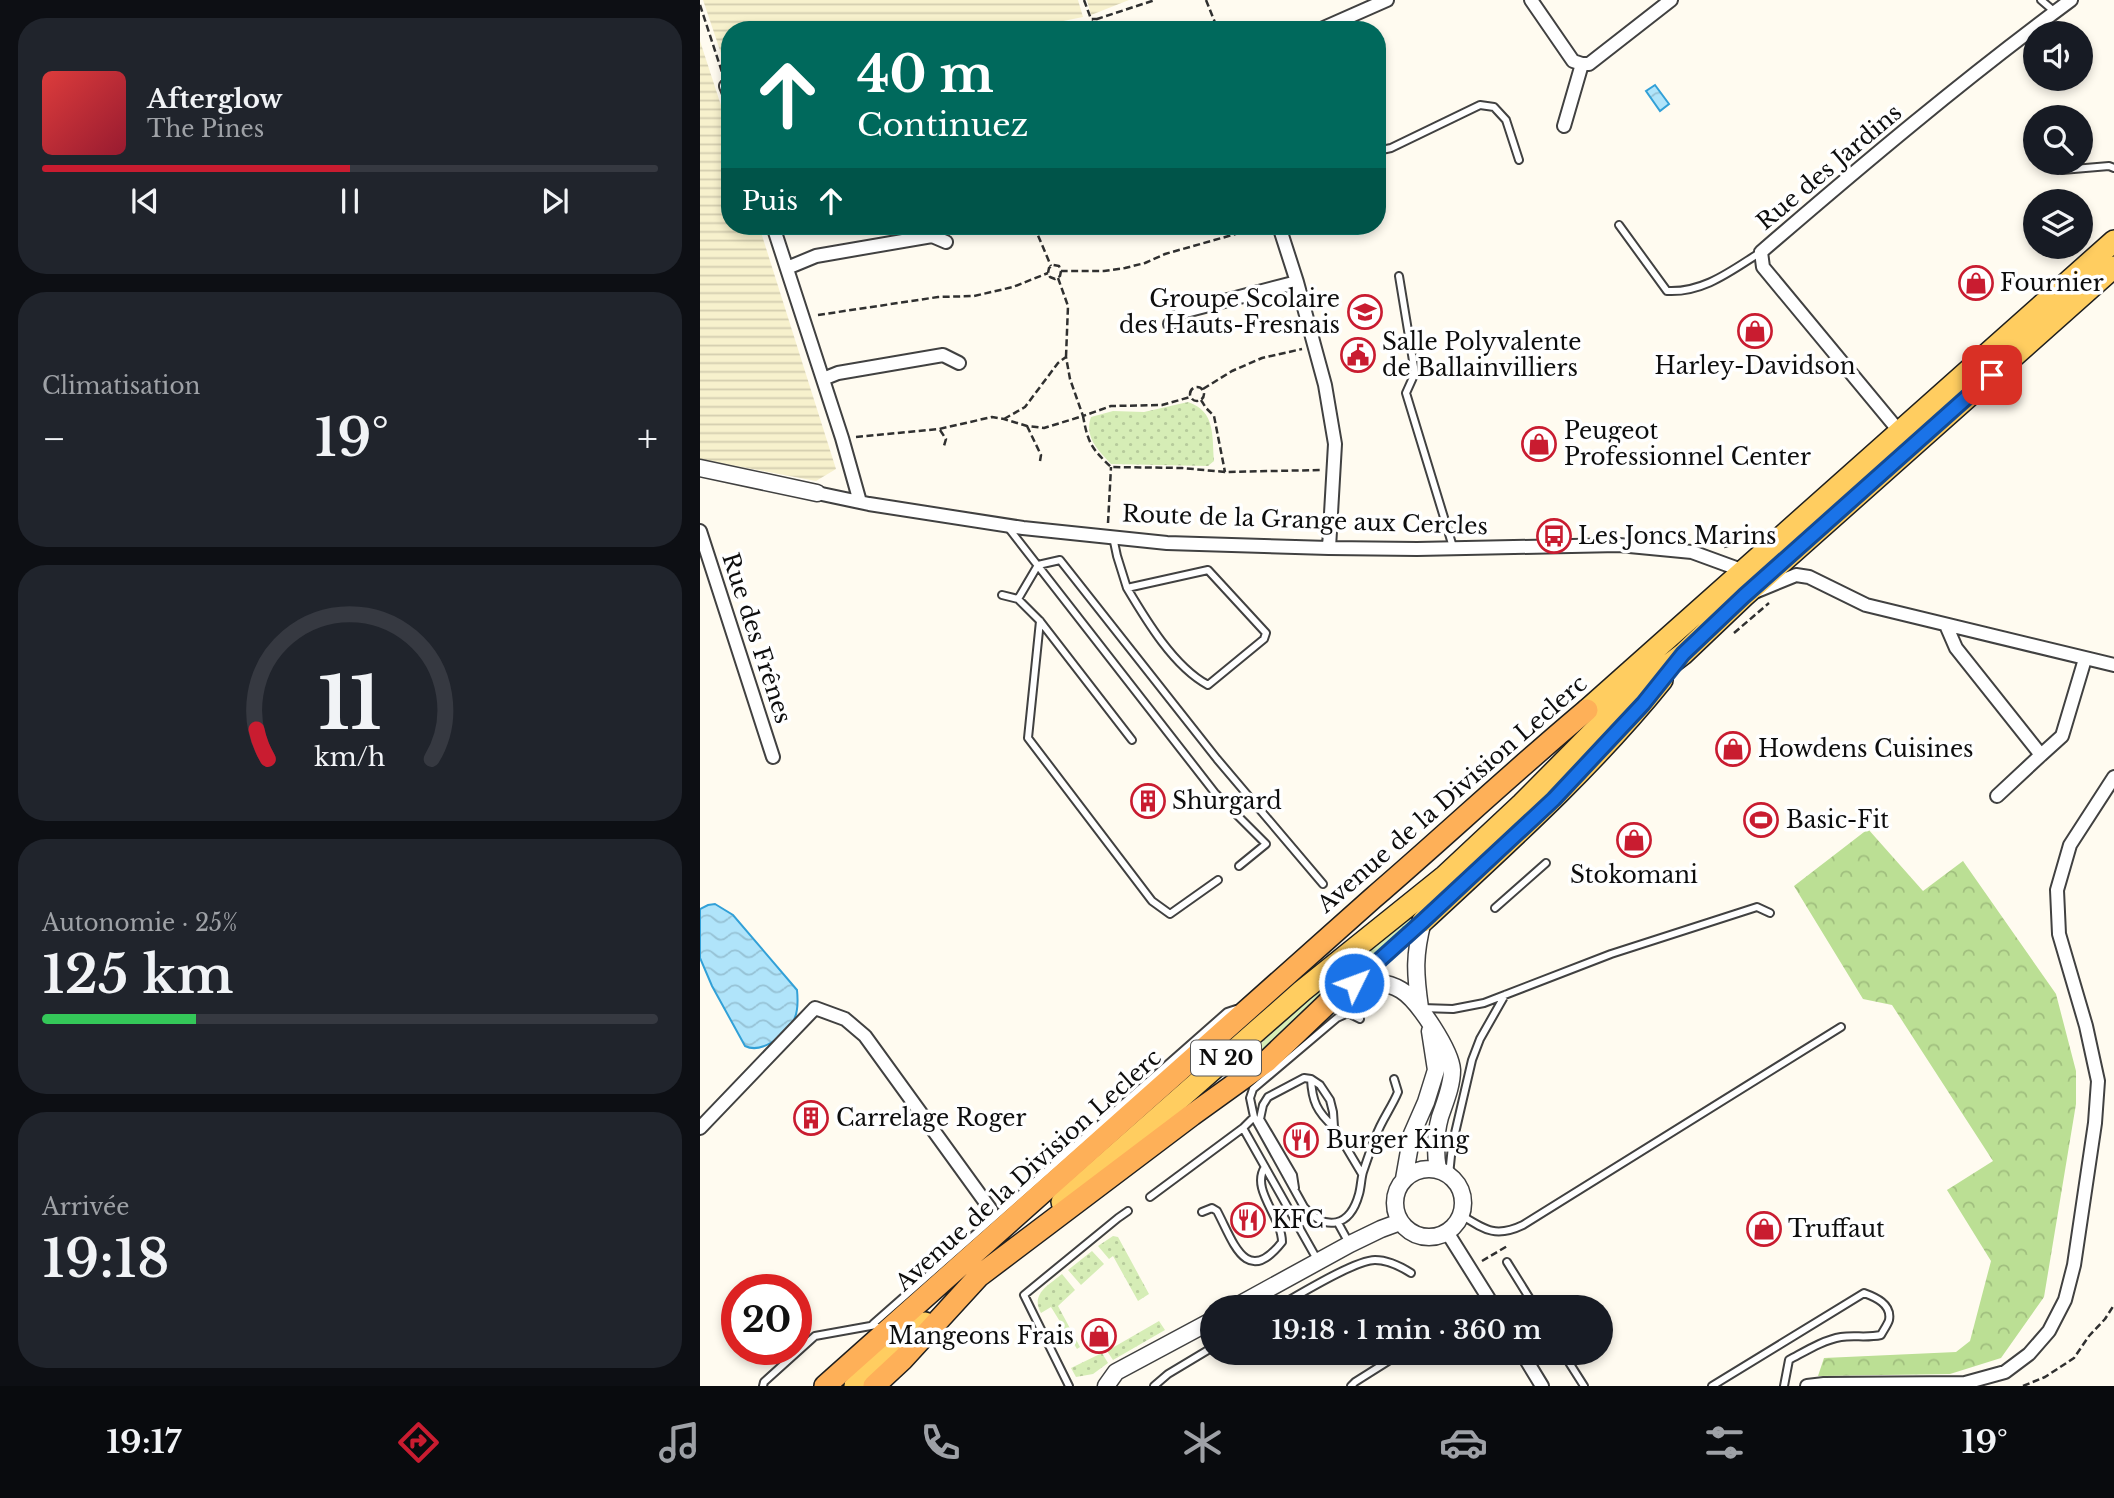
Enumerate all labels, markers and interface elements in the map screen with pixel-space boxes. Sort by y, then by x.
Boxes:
map controls [2023,21,2093,259]
button: sound [2023,21,2093,91]
text: 40 m [857,44,994,105]
icon: ahead [742,49,833,140]
text: Afterglow [147,83,283,115]
street label: Rue des Jardins [1751,98,1907,236]
text: Continuez [857,105,1028,145]
button: search [2023,105,2093,175]
text: The Pines [147,115,264,143]
icon: previous [126,182,164,220]
icon: pause [331,182,369,220]
icon: next [536,182,574,220]
icon: ahead [812,182,850,220]
text: Puis [742,185,798,217]
button: layers [2023,189,2093,259]
shop icon: Fournier [1957,264,1995,302]
place label: Fournier [2000,269,2104,297]
place label: Groupe Scolaire des Hauts-Fresnais [1119,285,1340,339]
school or university icon: Groupe Scolaire des Hauts-Fresnais [1346,293,1384,331]
shop icon: Harley-Davidson [1736,312,1774,350]
place label: Salle Polyvalente de Ballainvilliers [1382,328,1581,382]
public building icon: Salle Polyvalente de Ballainvilliers [1339,336,1377,374]
pin [1962,345,2022,405]
place label: Harley-Davidson [1654,352,1856,380]
icon: arrive [1973,356,2011,394]
text: Climatisation [42,372,200,400]
text: 19° [314,406,389,470]
text: − [42,415,66,462]
text: + [637,415,658,462]
place label: Peugeot Professionnel Center [1564,417,1811,471]
shop icon: Peugeot Professionnel Center [1520,425,1558,463]
street label: Route de la Grange aux Cercles [1122,500,1488,540]
bus stop icon: Les Joncs Marins [1535,517,1573,555]
place label: Les Joncs Marins [1578,522,1777,550]
street label: Rue des Frênes [716,549,798,727]
text: 11 [318,658,382,749]
street label: Avenue de la Division Leclerc [1311,669,1592,919]
shop icon: Howdens Cuisines [1714,730,1752,768]
place label: Howdens Cuisines [1758,735,1974,763]
text: km/h [315,742,385,773]
building icon: Shurgard [1129,782,1167,820]
place label: Shurgard [1172,787,1282,815]
sports icon: Basic-Fit [1742,801,1780,839]
place label: Basic-Fit [1786,806,1889,834]
shop icon: Stokomani [1615,821,1653,859]
place label: Stokomani [1570,861,1698,889]
text: Autonomie · 25% [42,909,238,937]
text: 125 km [42,943,234,1007]
position arrow [1317,946,1391,1020]
road number: N 20 [1191,1040,1261,1076]
street label: Avenue de la Division Leclerc [889,1043,1167,1297]
building icon: Carrelage Roger [792,1099,830,1137]
place label: Carrelage Roger [836,1104,1026,1132]
restaurant icon: Burger King [1282,1121,1320,1159]
place label: Burger King [1326,1126,1469,1154]
text: Arrivée [42,1193,129,1221]
restaurant icon: KFC [1229,1201,1267,1239]
place label: KFC [1272,1206,1324,1234]
shop icon: Truffaut [1745,1210,1783,1248]
place label: Truffaut [1788,1215,1885,1243]
text: 19:18 [42,1227,170,1291]
speed limit sign: 20 [721,1274,812,1365]
text: 19:18 · 1 min · 360 m [1271,1314,1542,1346]
shop icon: Mangeons Frais [1080,1317,1118,1355]
place label: Mangeons Frais [888,1322,1074,1350]
icon: directions [394,1418,443,1467]
icon: music [655,1418,704,1467]
icon: phone [916,1418,965,1467]
icon: climate [1178,1418,1227,1467]
icon: car [1439,1418,1488,1467]
icon: filters [1700,1418,1749,1467]
text: 19:17 [106,1422,181,1462]
text: 19° [1962,1422,2008,1462]

